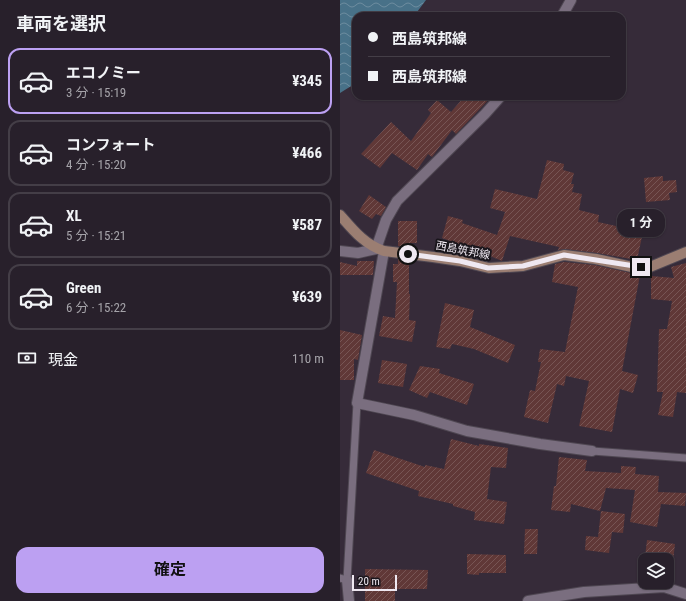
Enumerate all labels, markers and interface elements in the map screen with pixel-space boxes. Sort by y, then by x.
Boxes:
text: 車両を選択 [16,13,106,34]
text: 西島筑邦線 [392,30,467,48]
icon: car [18,63,54,99]
text: エコノミー [66,64,141,82]
text: 西島筑邦線 [392,68,467,86]
text: ¥345 [292,72,322,90]
text: 3 分 · 15:19 [66,85,126,100]
icon: car [18,135,54,171]
text: コンフォート [66,136,156,154]
text: ¥466 [292,144,322,162]
text: 4 分 · 15:20 [66,157,126,172]
icon: car [18,207,54,243]
text: XL [66,207,82,225]
callout: 1 分 [617,209,665,237]
text: 1 分 [630,215,652,230]
text: ¥587 [292,216,322,234]
text: 5 分 · 15:21 [66,228,126,243]
street label: 西島筑邦線 [435,239,491,262]
route start [399,245,417,263]
route end [632,258,650,276]
icon: car [18,279,54,315]
text: Green [66,279,101,297]
text: ¥639 [292,288,322,306]
text: 6 分 · 15:22 [66,300,126,315]
icon: cash [16,347,38,369]
text: 現金 [48,351,78,369]
text: 110 m [292,351,324,366]
button: 確定 [16,547,324,593]
map controls [638,553,674,589]
button: layers [638,553,674,589]
scale bar [352,573,397,592]
text: 20 m [358,575,380,588]

